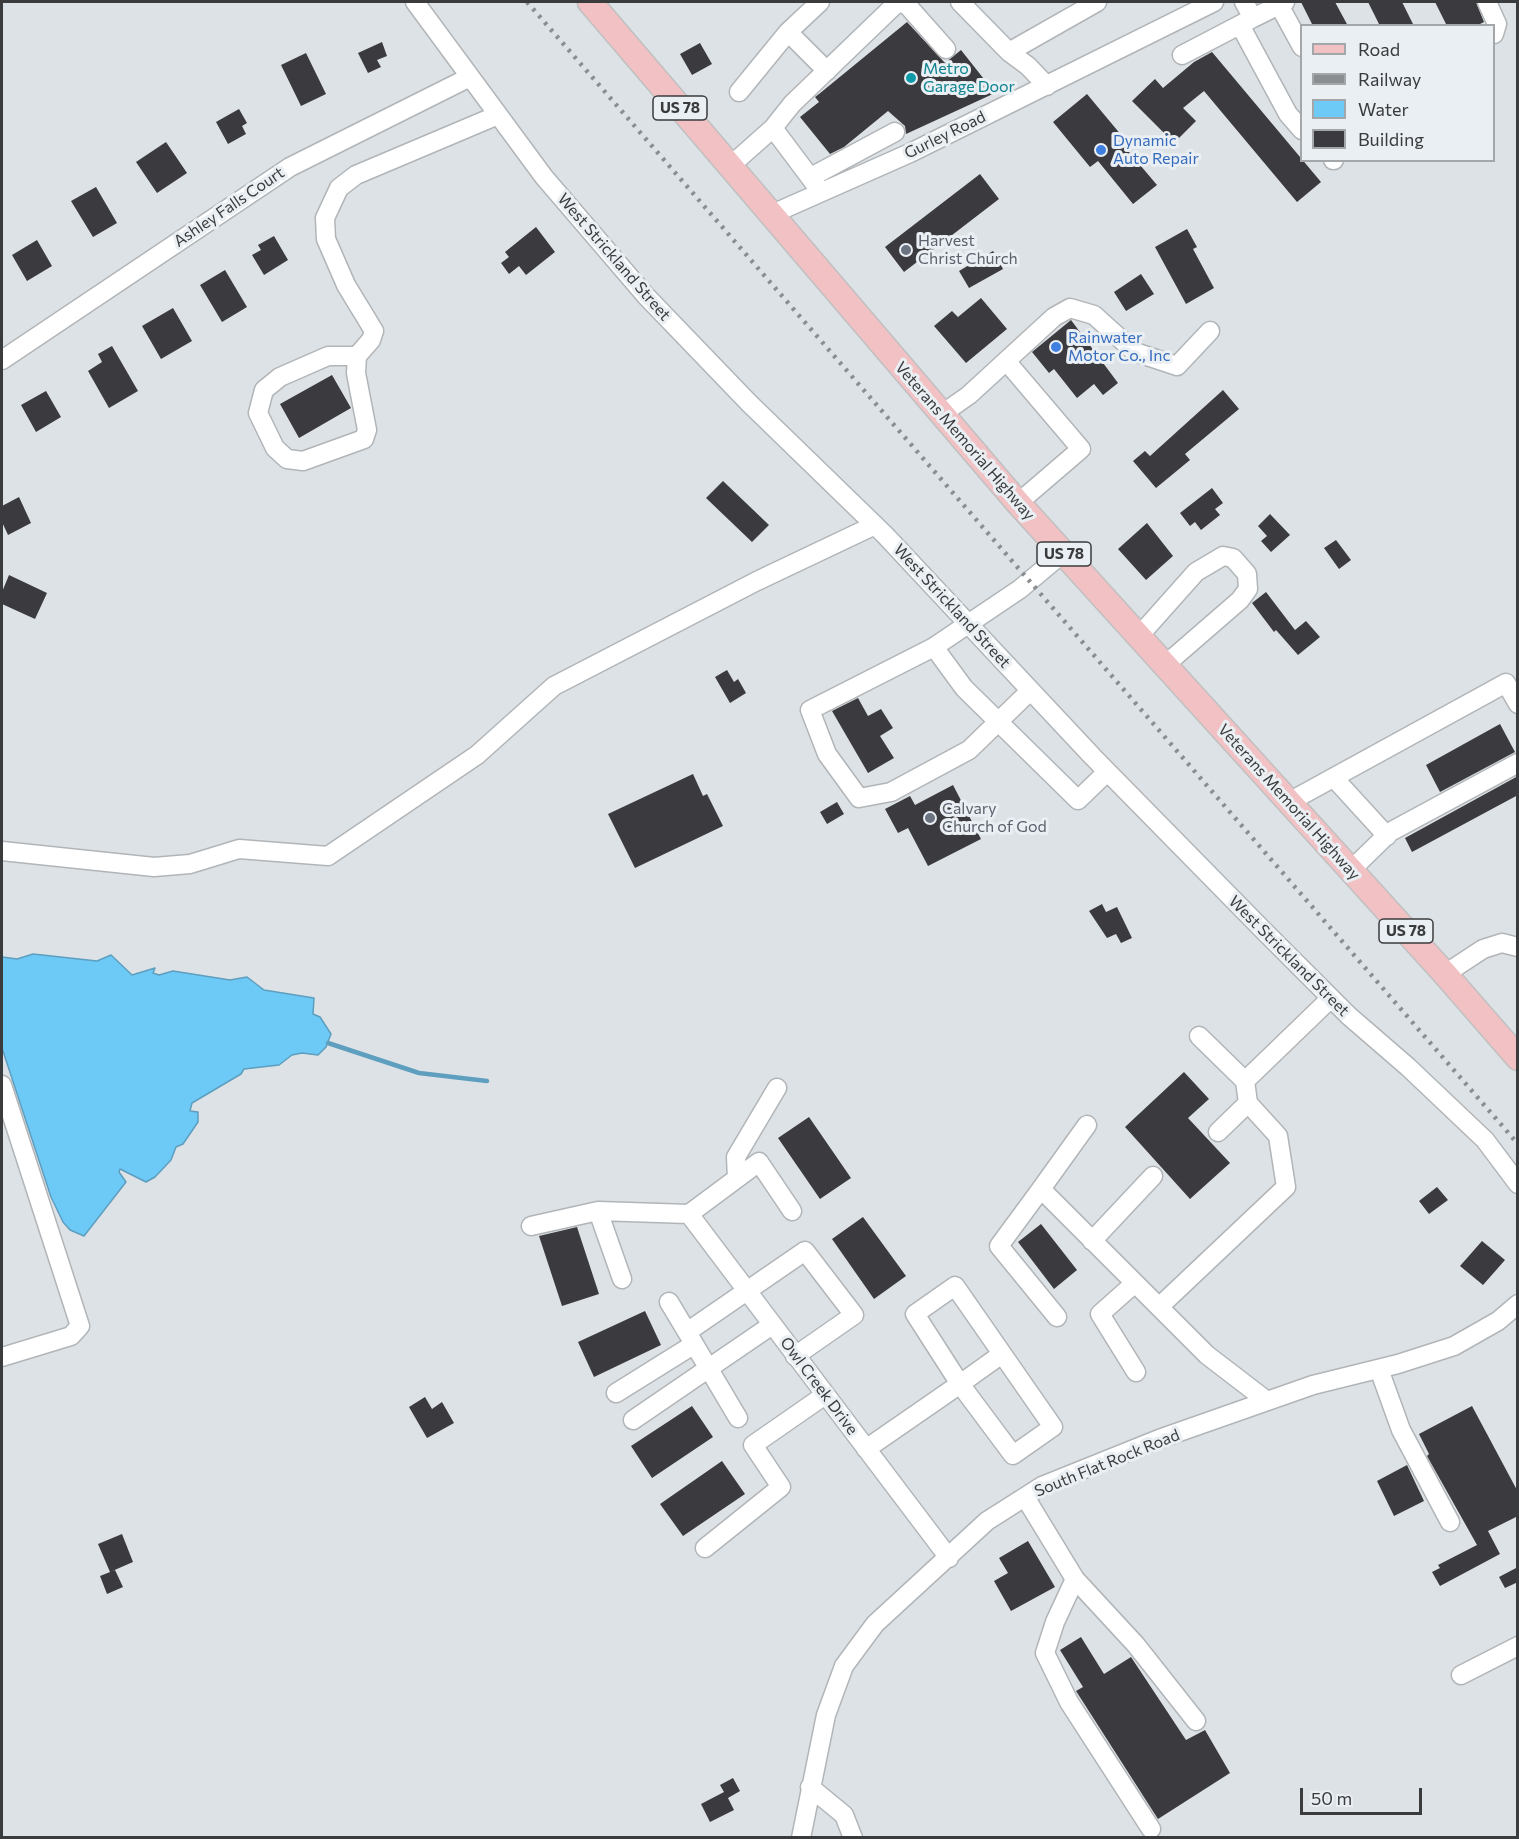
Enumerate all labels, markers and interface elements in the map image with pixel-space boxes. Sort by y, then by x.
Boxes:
legend [1300,24,1495,162]
text: Road [1358,38,1400,60]
place label: Metro Garage Door [923,59,1015,97]
text: Railway [1358,68,1421,90]
marker: Metro Garage Door [904,71,918,85]
road number: US 78 [653,96,707,120]
text: Water [1358,98,1409,120]
street label: Gurley Road [901,107,989,163]
text: Building [1358,128,1424,150]
place label: Dynamic Auto Repair [1113,131,1199,169]
marker: Dynamic Auto Repair [1094,143,1108,157]
street label: Ashley Falls Court [170,163,288,251]
street label: West Strickland Street [553,189,675,325]
place label: Harvest Christ Church [918,231,1018,269]
marker: Harvest Christ Church [899,243,913,257]
place label: Rainwater Motor Co., Inc [1068,328,1170,366]
marker: Rainwater Motor Co., Inc [1049,340,1063,354]
street label: Veterans Memorial Highway [891,358,1039,524]
street label: West Strickland Street [890,540,1014,672]
road number: US 78 [1037,542,1091,566]
street label: Veterans Memorial Highway [1214,720,1364,884]
place label: Calvary Church of God [942,799,1047,837]
marker: Calvary Church of God [923,811,937,825]
street label: West Strickland Street [1225,892,1353,1020]
road number: US 78 [1379,919,1433,943]
street label: Owl Creek Drive [776,1333,862,1439]
street label: South Flat Rock Road [1032,1425,1182,1501]
scale bar [1303,1776,1424,1814]
text: 50 m [1311,1787,1352,1809]

